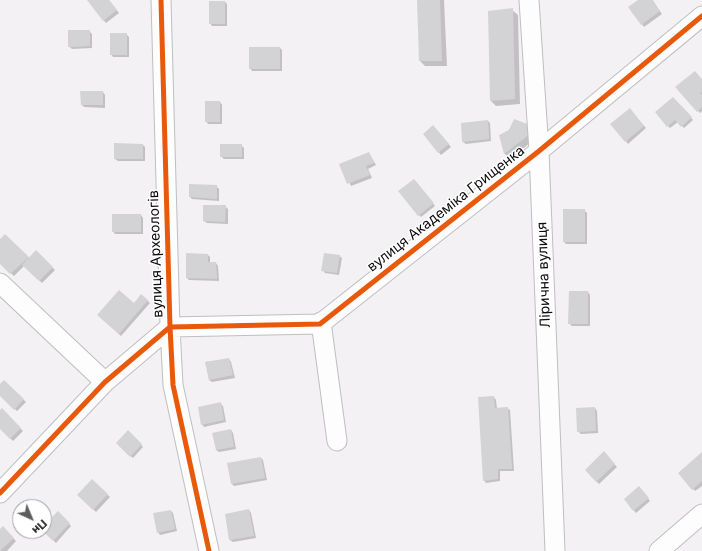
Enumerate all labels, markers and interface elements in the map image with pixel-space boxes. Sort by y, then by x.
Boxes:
street label: вулиця Академіка Грищенка [364,142,528,276]
street label: вулиця Археологів [145,190,167,318]
street label: Лірична вулиця [534,222,554,328]
north arrow [12,499,52,539]
text: Пн [29,517,50,537]

